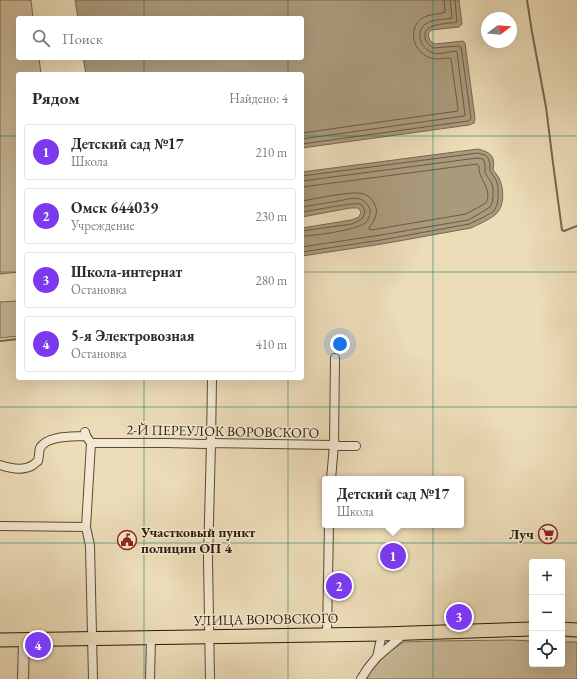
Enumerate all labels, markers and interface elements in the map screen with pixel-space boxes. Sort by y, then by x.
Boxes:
north arrow [481,12,517,48]
search box [16,16,304,60]
icon: search [30,27,52,49]
text: Поиск [62,29,103,48]
text: Рядом [32,87,80,109]
text: Найдено: 4 [229,90,288,107]
text: Детский сад №17 [71,134,184,153]
text: 1 [43,144,49,161]
text: 210 m [256,144,287,161]
text: Школа [71,153,108,170]
text: Омск 644039 [71,198,158,217]
text: 2 [43,208,49,225]
text: 230 m [256,208,287,225]
text: Учреждение [71,217,135,234]
text: Школа-интернат [71,262,182,281]
text: 3 [43,272,49,289]
text: 280 m [256,272,287,289]
text: Остановка [71,281,127,298]
text: 5-я Электровозная [71,326,195,345]
your location [330,334,350,354]
text: 4 [43,336,49,353]
text: 410 m [256,336,287,353]
text: Остановка [71,345,127,362]
street label: 2-Й ПЕРЕУЛОК ВОРОВСКОГО [126,420,320,442]
popup [322,476,464,528]
text: Детский сад №17 [337,484,449,503]
text: Школа [337,503,374,520]
place label: Участковый пункт полиции ОП 4 [140,523,256,557]
supermarket icon: Луч [537,523,559,545]
place label: Луч [509,525,534,543]
public building icon: Участковый пункт полиции ОП 4 [116,529,138,551]
pin: 1 [380,541,406,571]
map controls [529,559,565,667]
button: + [529,559,565,595]
pin: 2 [326,571,352,601]
button: − [529,595,565,631]
pin: 3 [446,602,472,632]
street label: УЛИЦА ВОРОВСКОГО [192,609,339,629]
pin: 4 [25,630,51,660]
button: locate [529,631,565,667]

